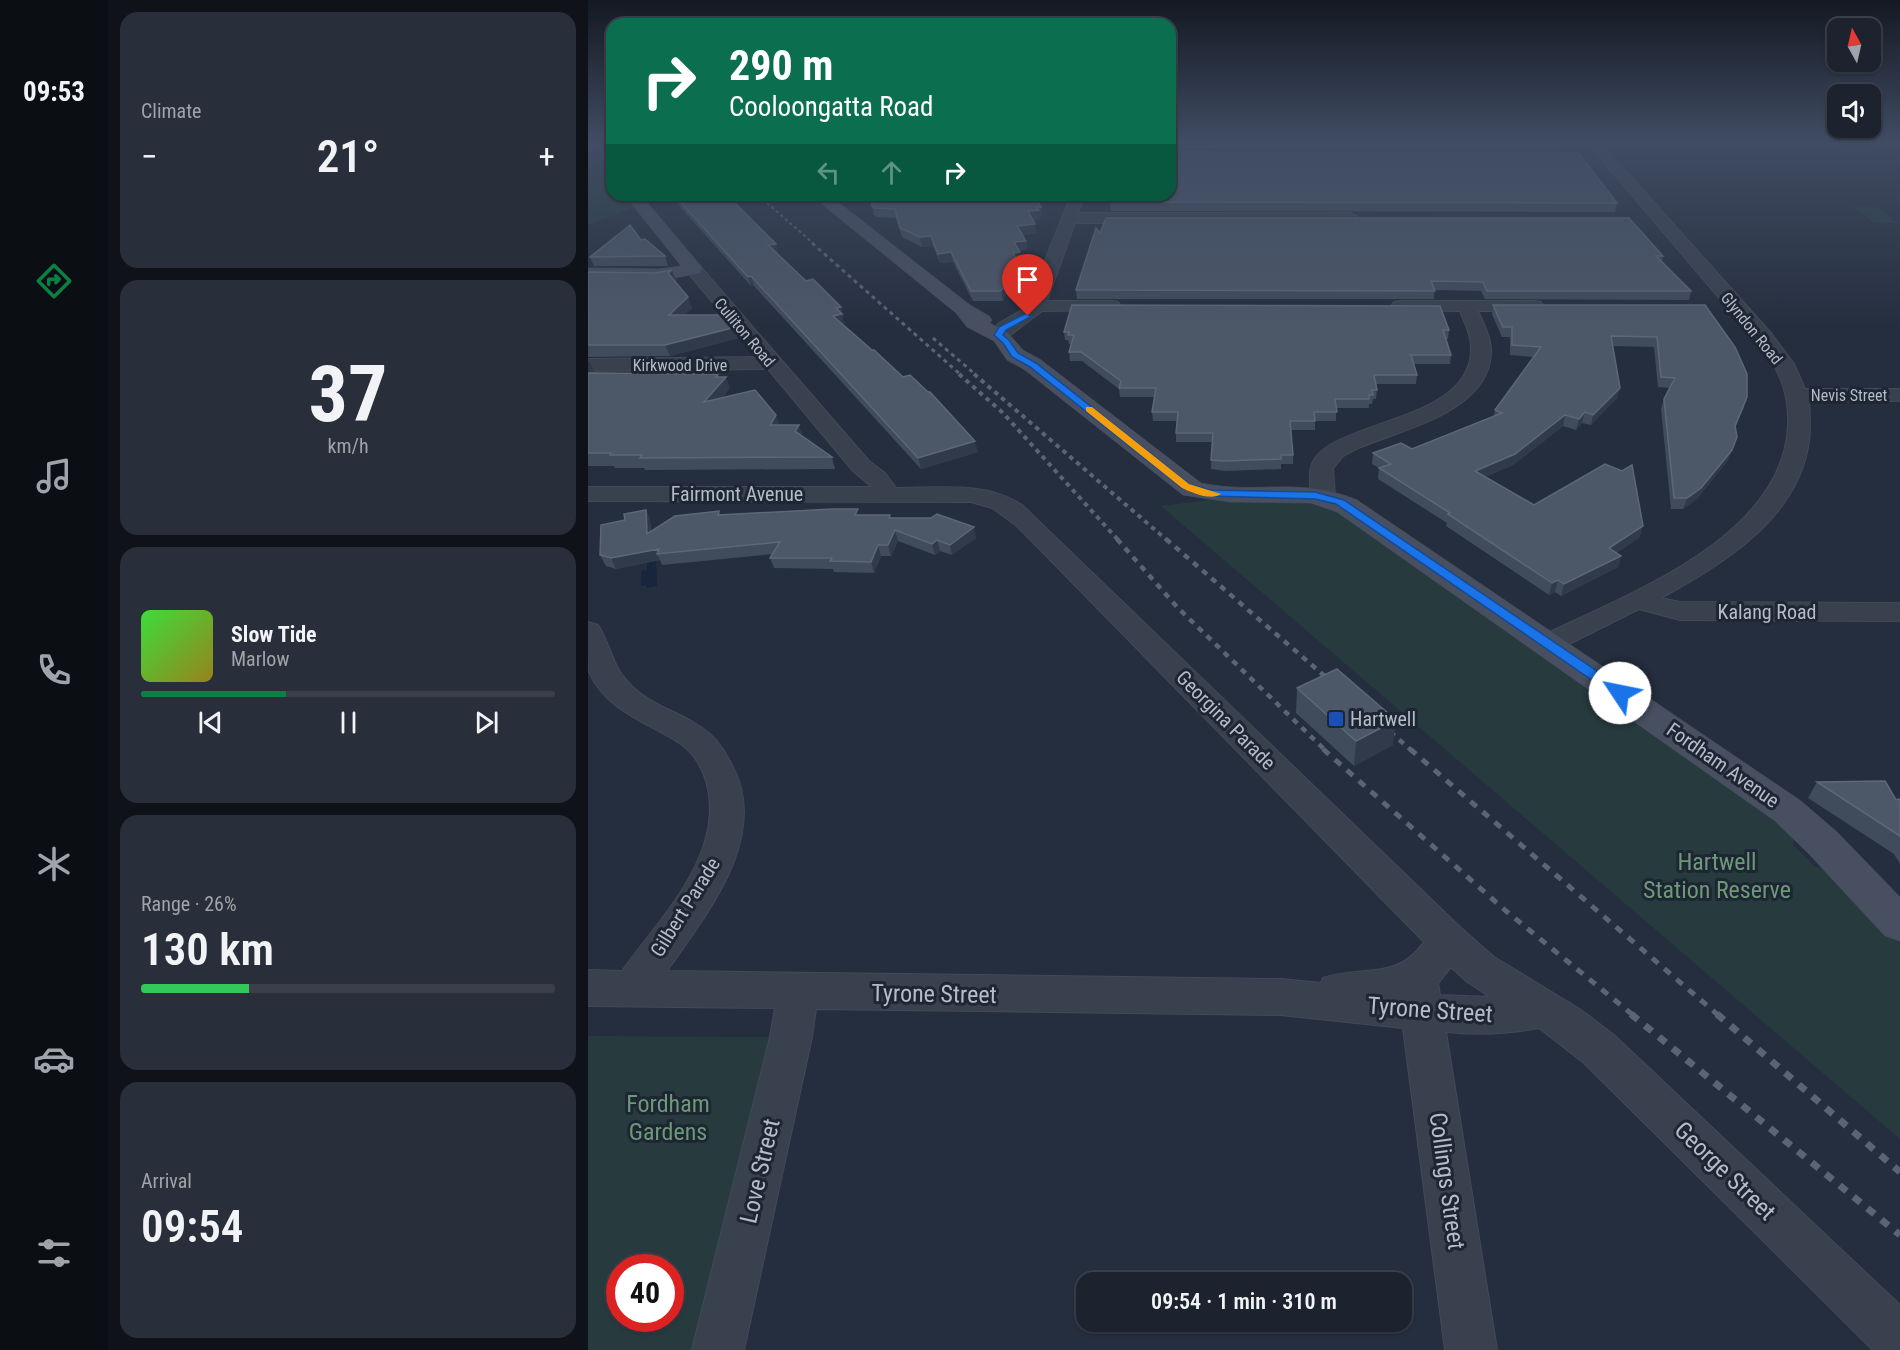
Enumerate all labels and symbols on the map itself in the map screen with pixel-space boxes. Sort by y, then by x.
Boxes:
north arrow [1827,18,1881,72]
pin [1002,254,1053,316]
street label: Glyndon Road [1717,289,1786,368]
street label: Culliton Road [710,294,779,371]
street label: Kirkwood Drive [633,356,727,375]
street label: Nevis Street [1811,386,1887,405]
street label: Fairmont Avenue [671,482,803,506]
street label: Kalang Road [1718,600,1816,624]
position arrow [1588,661,1652,725]
street label: Georgina Parade [1171,665,1281,775]
place label: Hartwell [1350,707,1416,731]
marker: Hartwell [1327,710,1345,728]
street label: Fordham Avenue [1662,717,1784,813]
park label: Hartwell Station Reserve [1643,848,1791,904]
street label: Gilbert Parade [645,853,725,961]
street label: Tyrone Street [871,979,997,1009]
street label: Tyrone Street [1366,992,1494,1028]
park label: Fordham Gardens [626,1090,710,1146]
street label: Collings Street [1424,1111,1470,1251]
street label: Love Street [734,1116,786,1226]
street label: George Street [1669,1116,1781,1226]
speed limit sign: 40 [606,1254,684,1332]

